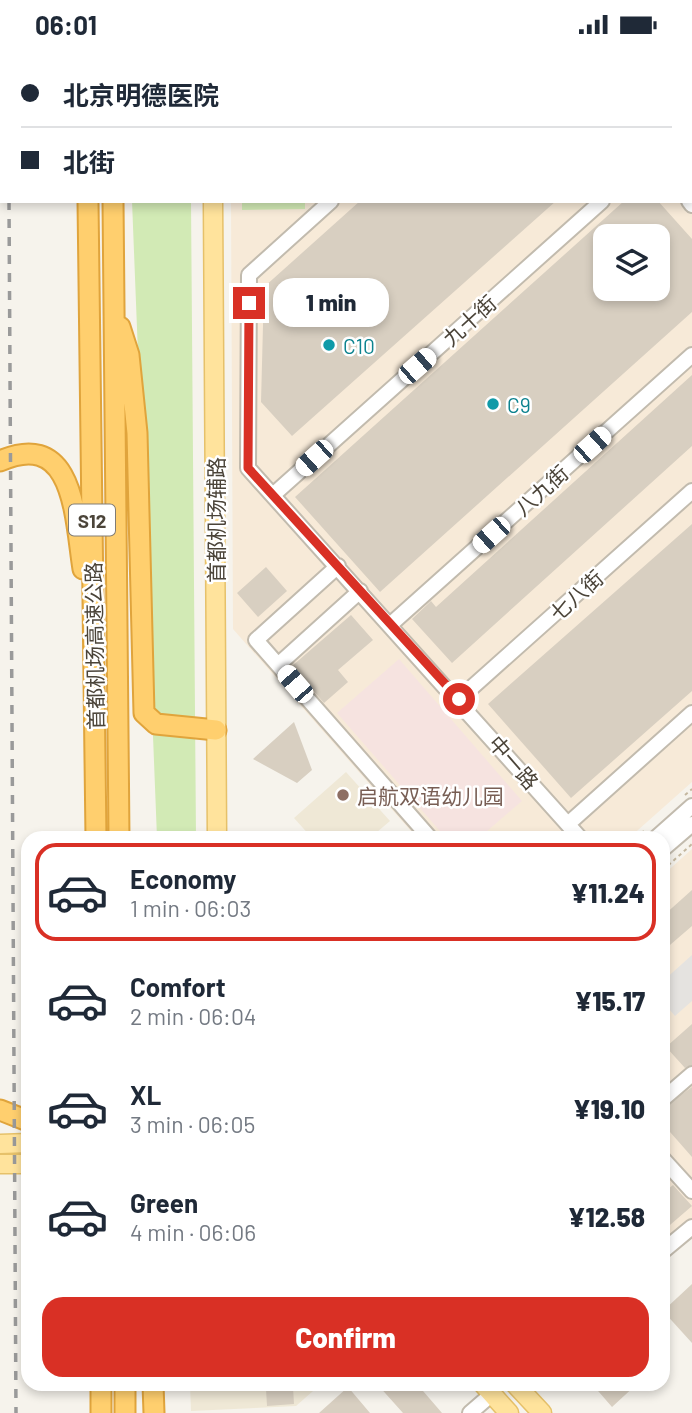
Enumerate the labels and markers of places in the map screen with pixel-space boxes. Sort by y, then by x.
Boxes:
place label: C10 [343,333,375,358]
marker: C10 [321,337,337,353]
place label: C9 [507,392,531,417]
marker: C9 [485,396,501,412]
place label: 启航双语幼儿园 [357,783,504,808]
marker: 启航双语幼儿园 [335,787,351,803]

